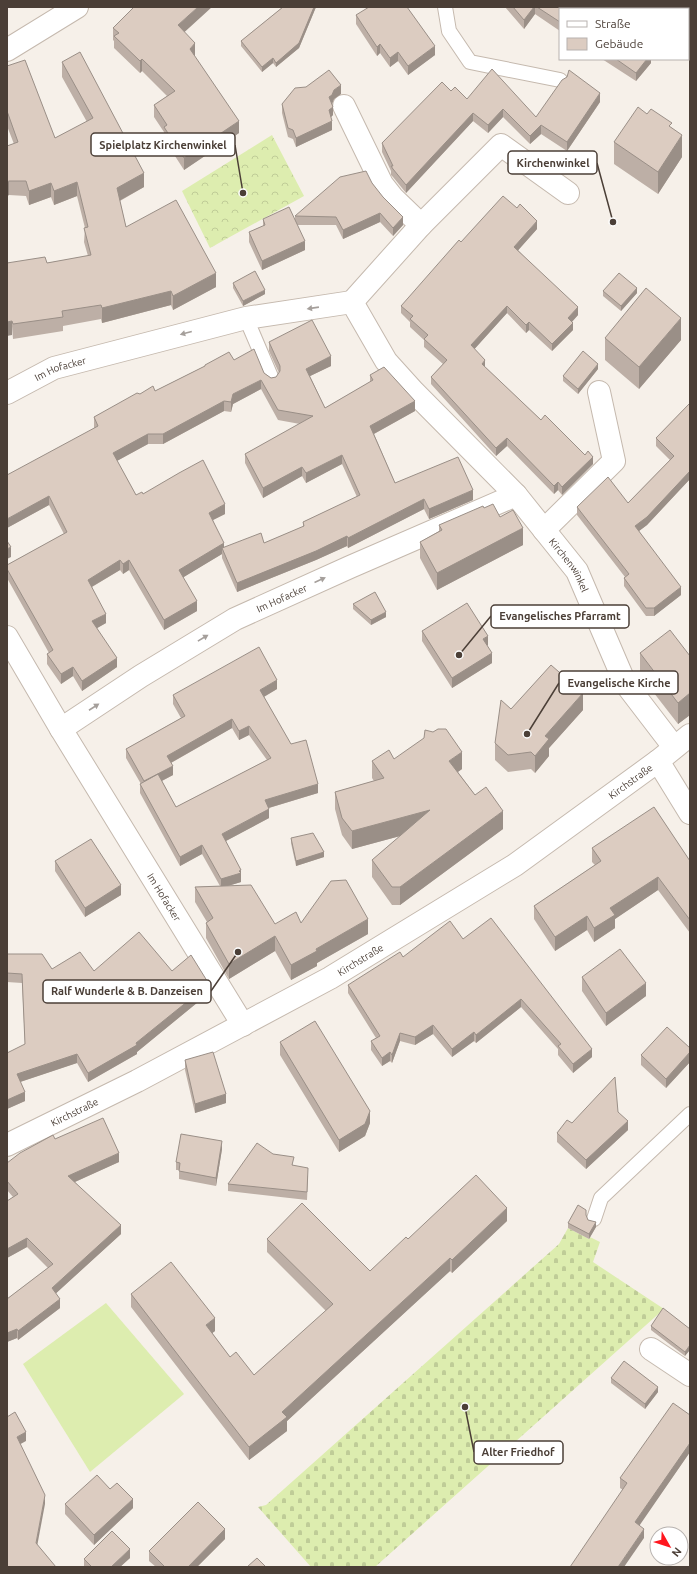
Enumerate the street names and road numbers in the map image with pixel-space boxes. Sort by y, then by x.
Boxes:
street label: Im Hofacker [33,354,87,383]
street label: Kirchenwinkel [547,536,591,594]
street label: Im Hofacker [255,582,309,614]
street label: Kirchstraße [606,762,654,801]
street label: Im Hofacker [145,871,183,923]
street label: Kirchstraße [335,941,385,978]
street label: Kirchstraße [49,1096,100,1128]

